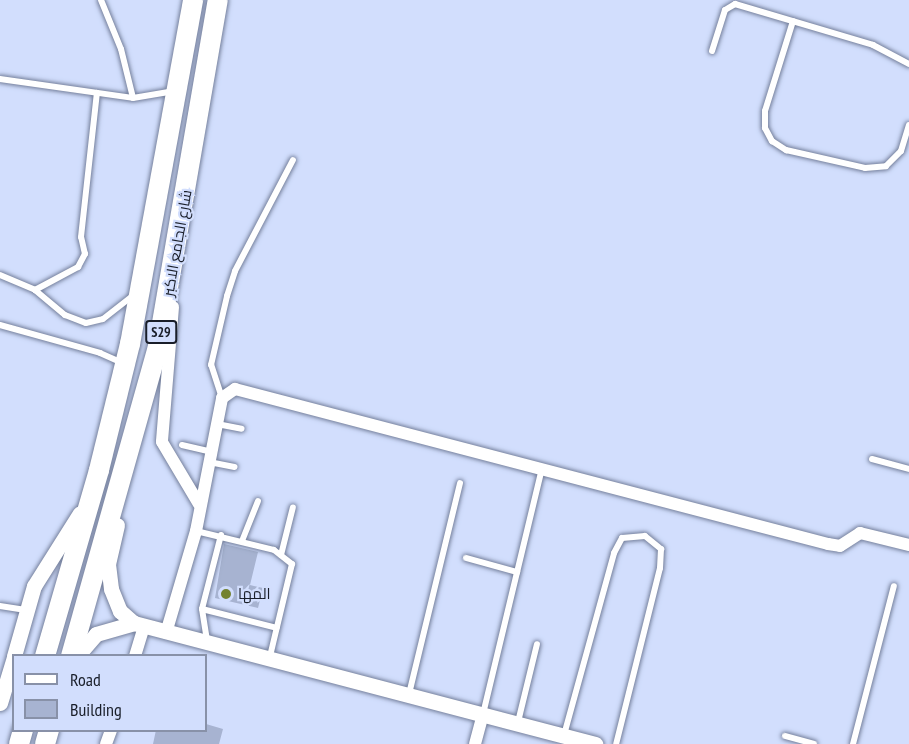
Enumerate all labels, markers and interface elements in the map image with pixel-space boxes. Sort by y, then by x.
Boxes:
street label: شارع الجامع الاكبر [159,188,195,298]
road number: S29 [144,321,178,343]
place label: المه‍ا [238,585,271,603]
marker: المه‍ا [219,587,233,601]
legend [12,654,207,732]
text: Road [70,668,101,691]
text: Building [70,698,122,721]

